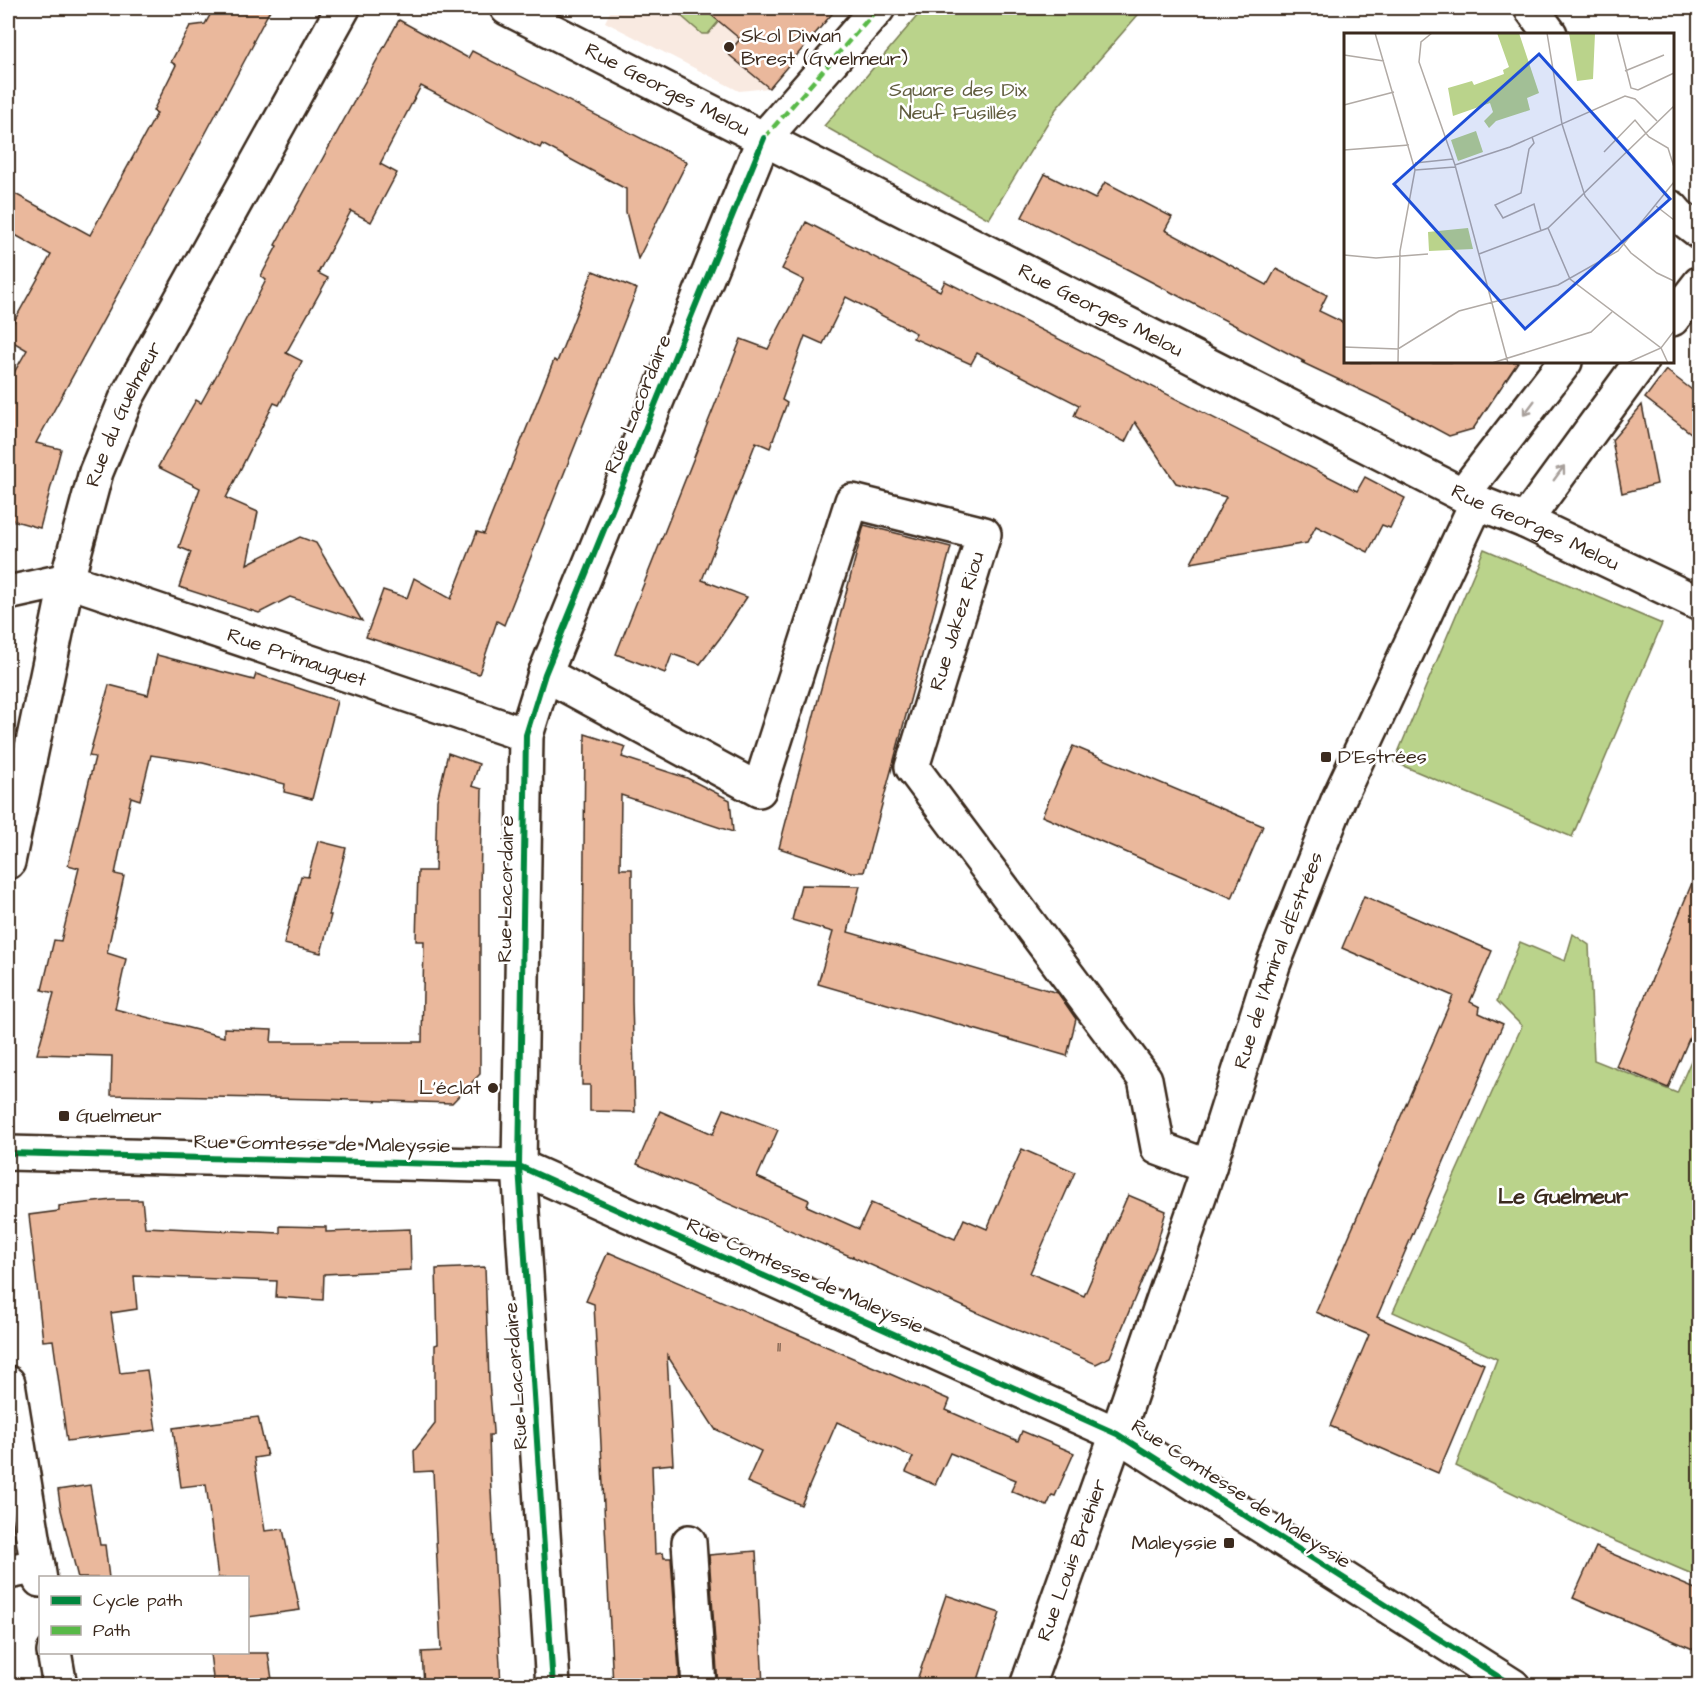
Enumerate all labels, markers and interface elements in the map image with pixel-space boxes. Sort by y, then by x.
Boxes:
place label: Skol Diwan Brest (Gwelmeur) [741,22,908,73]
inset map [1344,33,1674,363]
street label: Rue Georges Melou [580,36,755,143]
marker: Skol Diwan Brest (Gwelmeur) [722,40,736,54]
park label: Square des Dix Neuf Fusillés [889,76,1028,127]
street label: Rue Georges Melou [1013,257,1188,364]
street label: Rue Lacordaire [597,330,679,478]
street label: Rue du Guelmeur [79,336,169,490]
one-way arrow [1523,400,1536,416]
one-way arrow [1553,466,1565,482]
street label: Rue Georges Melou [1446,477,1624,578]
street label: Rue Jakez Riou [923,548,991,694]
street label: Rue Primauguet [223,621,370,694]
place label: D'Estrées [1338,743,1427,771]
marker: D'Estrées [1319,750,1333,764]
street label: Rue Lacordaire [491,815,521,963]
street label: Rue de l'Amiral d'Estrées [1227,848,1330,1072]
place label: L'éclat [419,1074,481,1102]
marker: L'éclat [486,1081,500,1095]
place label: Guelmeur [76,1102,162,1130]
marker: Guelmeur [57,1109,71,1123]
street label: Rue Comtesse de Maleyssie [193,1128,451,1161]
district label: Le Guelmeur [1498,1181,1629,1212]
street label: Rue Comtesse de Maleyssie [682,1211,928,1342]
street label: Rue Lacordaire [497,1301,535,1451]
house number: 11 [777,1336,781,1358]
street label: Rue Comtesse de Maleyssie [1127,1414,1355,1574]
street label: Rue Louis Bréhier [1030,1475,1114,1645]
place label: Maleyssie [1131,1531,1217,1555]
marker: Maleyssie [1222,1536,1236,1550]
legend [39,1576,249,1654]
text: Cycle path [93,1588,182,1614]
text: Path [93,1618,130,1643]

